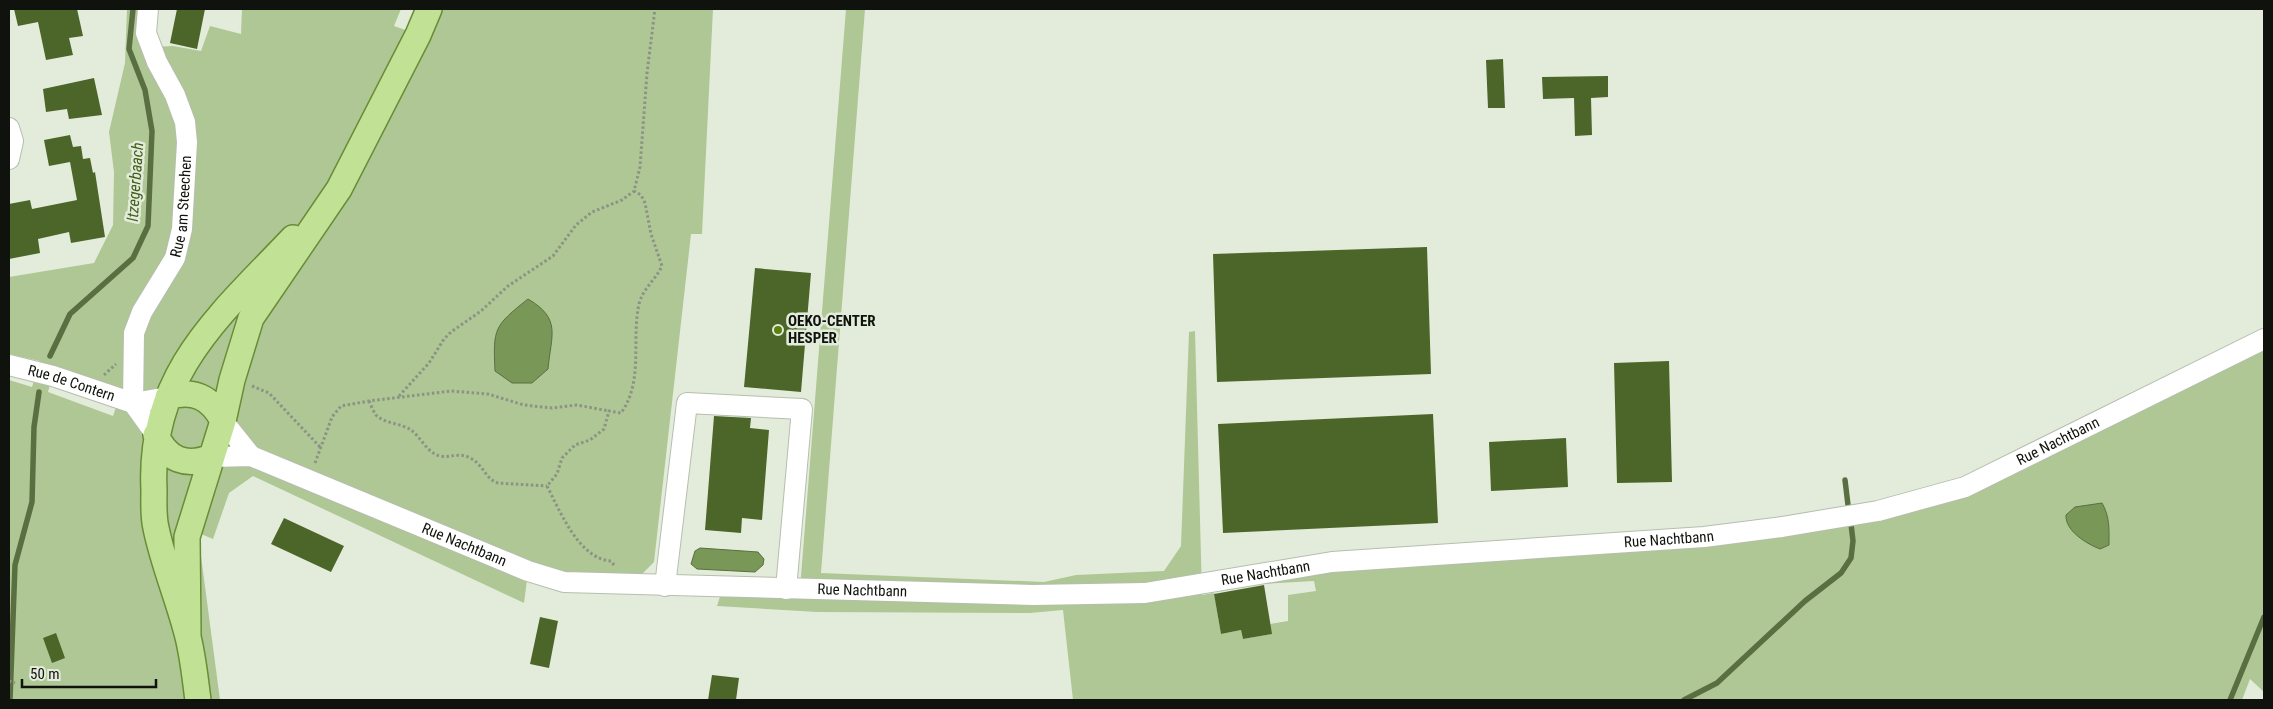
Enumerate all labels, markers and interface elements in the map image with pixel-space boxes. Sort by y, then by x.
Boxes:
water label: Itzegerbaach [123,142,147,222]
street label: Rue am Steechen [166,155,195,259]
place label: OEKO-CENTER HESPER [788,312,876,347]
marker: OEKO-CENTER HESPER [772,324,784,336]
street label: Rue de Contern [26,361,117,405]
street label: Rue Nachtbann [2014,413,2102,469]
street label: Rue Nachtbann [419,519,509,570]
street label: Rue Nachtbann [1623,527,1715,551]
street label: Rue Nachtbann [1220,557,1311,589]
street label: Rue Nachtbann [817,580,908,601]
scale bar [22,656,156,688]
text: 50 m [30,665,60,683]

